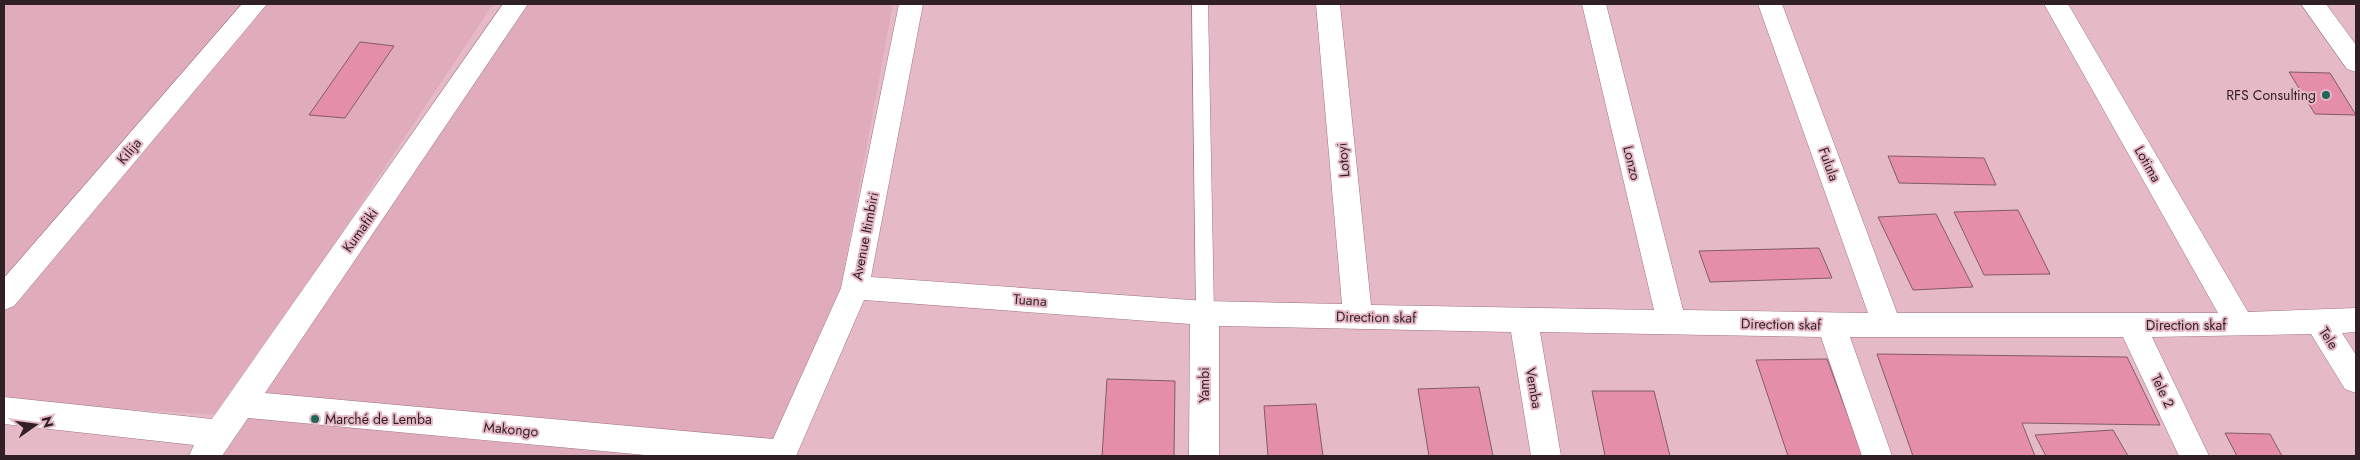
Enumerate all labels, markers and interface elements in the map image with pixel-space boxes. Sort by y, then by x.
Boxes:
place label: RFS Consulting [2226,85,2316,105]
marker: RFS Consulting [2320,89,2332,101]
street label: Kilija [112,134,146,168]
street label: Lotoyi [1332,142,1354,178]
street label: Lotima [2130,142,2166,186]
street label: Lonzo [1618,144,1646,183]
street label: Fulula [1814,144,1844,184]
street label: Avenue Itimbiri [847,190,883,282]
street label: Kumafiki [337,204,383,256]
street label: Tuana [1013,289,1047,311]
street label: Direction skaf [1336,306,1417,328]
street label: Direction skaf [1741,313,1822,335]
street label: Direction skaf [2146,315,2227,335]
street label: Tele [2314,323,2344,353]
street label: Vemba [1521,366,1547,410]
street label: Yambi [1194,367,1214,403]
street label: Tele 2 [2147,371,2179,411]
north arrow [10,400,60,450]
place label: Marché de Lemba [325,409,432,429]
marker: Marché de Lemba [309,413,321,425]
text: N [37,414,59,430]
street label: Makongo [483,417,539,441]

